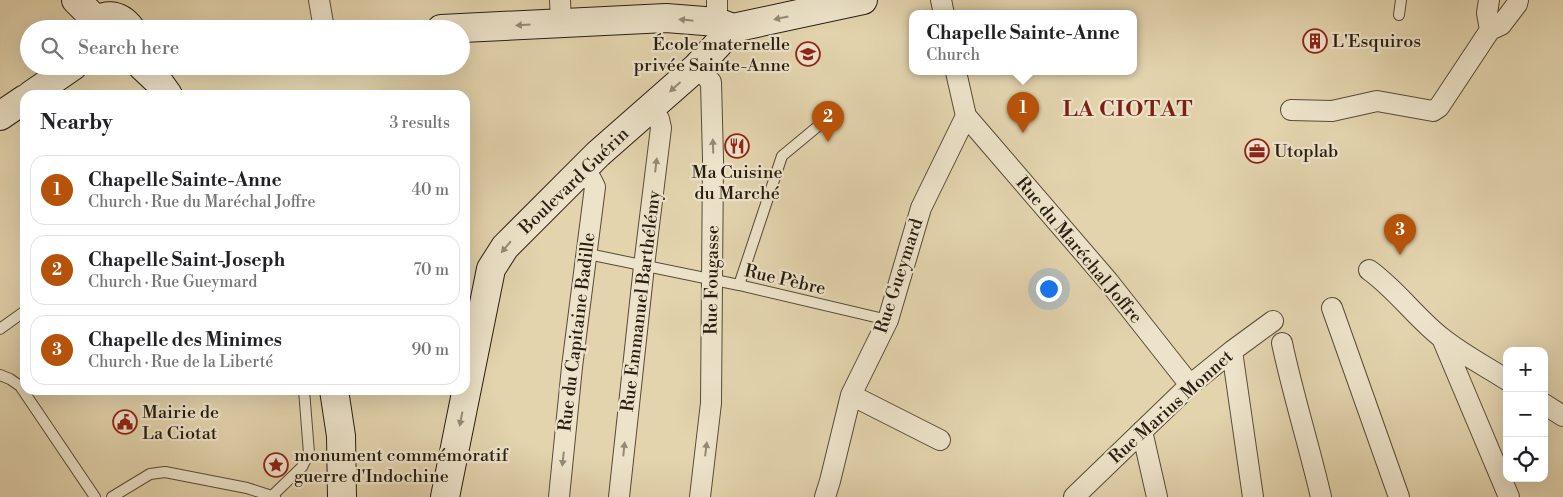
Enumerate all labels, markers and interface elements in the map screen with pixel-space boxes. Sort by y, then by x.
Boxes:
popup [909,10,1137,75]
one-way arrow [772,14,788,22]
one-way arrow [677,15,693,23]
search box [20,20,470,75]
one-way arrow [515,21,531,29]
text: Chapelle Sainte-Anne [926,21,1120,45]
building icon: L'Esquiros [1302,28,1328,54]
place label: L'Esquiros [1332,30,1421,53]
place label: École maternelle privée Sainte-Anne [634,33,790,77]
icon: search [38,34,66,62]
text: Search here [78,36,179,60]
school or university icon: École maternelle privée Sainte-Anne [795,41,821,67]
text: Church [926,45,980,65]
one-way arrow [669,81,681,93]
pin: 1 [1007,92,1039,133]
district label: LA CIOTAT [1063,96,1193,123]
pin: 2 [812,101,844,142]
text: Nearby [40,110,113,136]
text: 3 results [389,113,450,133]
street label: Boulevard Guérin [513,122,634,240]
restaurant icon: Ma Cuisine du Marché [724,133,750,159]
one-way arrow [709,138,717,154]
office icon: Utoplab [1244,138,1270,164]
place label: Utoplab [1274,140,1338,163]
one-way arrow [653,157,661,173]
place label: Ma Cuisine du Marché [692,161,782,205]
text: Chapelle Sainte-Anne [88,168,282,192]
street label: Rue du Maréchal Joffre [1011,172,1147,328]
text: 1 [53,180,61,200]
text: 40 m [412,180,449,200]
street label: Rue Emmanuel Barthélémy [616,189,666,413]
text: Church · Rue du Maréchal Joffre [88,192,316,212]
pin: 3 [1384,214,1416,255]
street label: Rue Gueymard [870,215,929,336]
street label: Rue Fougasse [700,225,724,335]
street label: Rue du Capitaine Badille [553,231,601,433]
one-way arrow [501,241,512,254]
text: Chapelle Saint-Joseph [88,248,285,272]
street label: Rue Pèbre [742,259,828,301]
text: 2 [52,260,62,280]
text: 70 m [413,260,449,280]
text: Church · Rue Gueymard [88,272,257,292]
your location [1036,276,1062,302]
text: Chapelle des Minimes [88,328,282,352]
text: 3 [52,340,62,360]
text: 90 m [411,340,449,360]
street label: Rue Marius Monnet [1104,345,1238,469]
map controls [1503,347,1548,482]
button: + [1503,347,1548,392]
text: Church · Rue de la Liberté [88,352,273,372]
button: − [1503,392,1548,437]
place label: Mairie de La Ciotat [142,401,219,445]
public building icon: Mairie de La Ciotat [112,409,138,435]
one-way arrow [456,412,464,428]
button: locate [1503,437,1548,482]
one-way arrow [620,440,628,456]
one-way arrow [702,440,710,456]
place label: monument commémoratif guerre d'Indochine [294,444,509,488]
one-way arrow [558,451,566,467]
place icon: monument commémoratif guerre d'Indochine [263,452,289,478]

